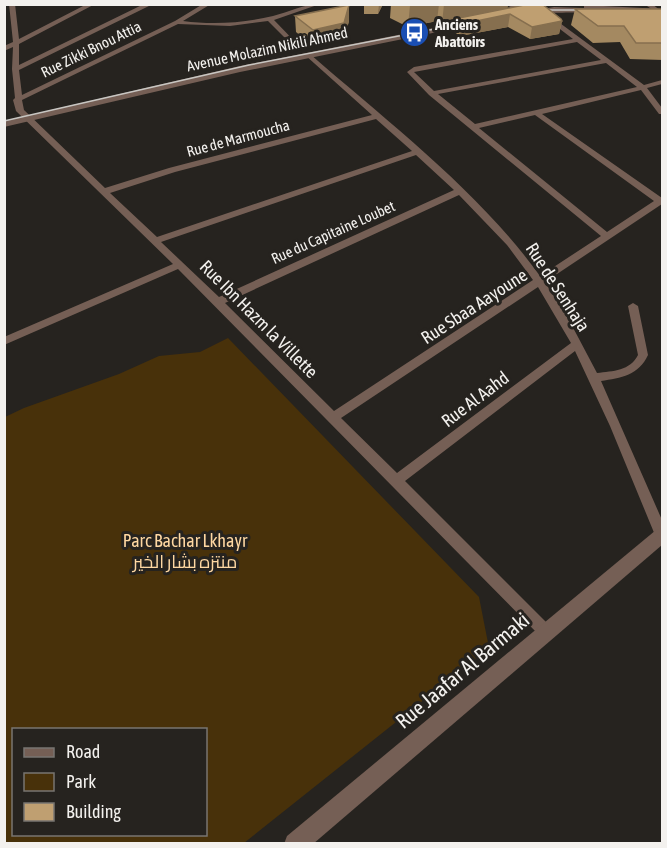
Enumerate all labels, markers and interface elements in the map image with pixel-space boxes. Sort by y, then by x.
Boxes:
place label: Anciens Abattoirs [434,16,486,50]
street label: Rue Zikki Bnou Attia [38,17,144,81]
bus stop icon: Anciens Abattoirs [398,17,430,49]
street label: Avenue Molazim Nikili Ahmed [185,24,349,74]
street label: Rue de Marmoucha [185,116,291,160]
street label: Rue du Capitaine Loubet [269,197,397,267]
street label: Rue de Senhaja [522,239,594,335]
street label: Rue Ibn Hazm la Villette [196,256,322,382]
street label: Rue Sbaa Aayoune [417,264,531,348]
street label: Rue Al Aahd [437,367,513,431]
park label: Parc Bachar Lkhayr منتزه بشار الخير [123,530,248,573]
street label: Rue Jaafar Al Barmaki [390,607,534,733]
legend [12,728,207,836]
text: Road [66,741,100,762]
text: Park [66,771,96,792]
text: Building [66,801,121,822]

